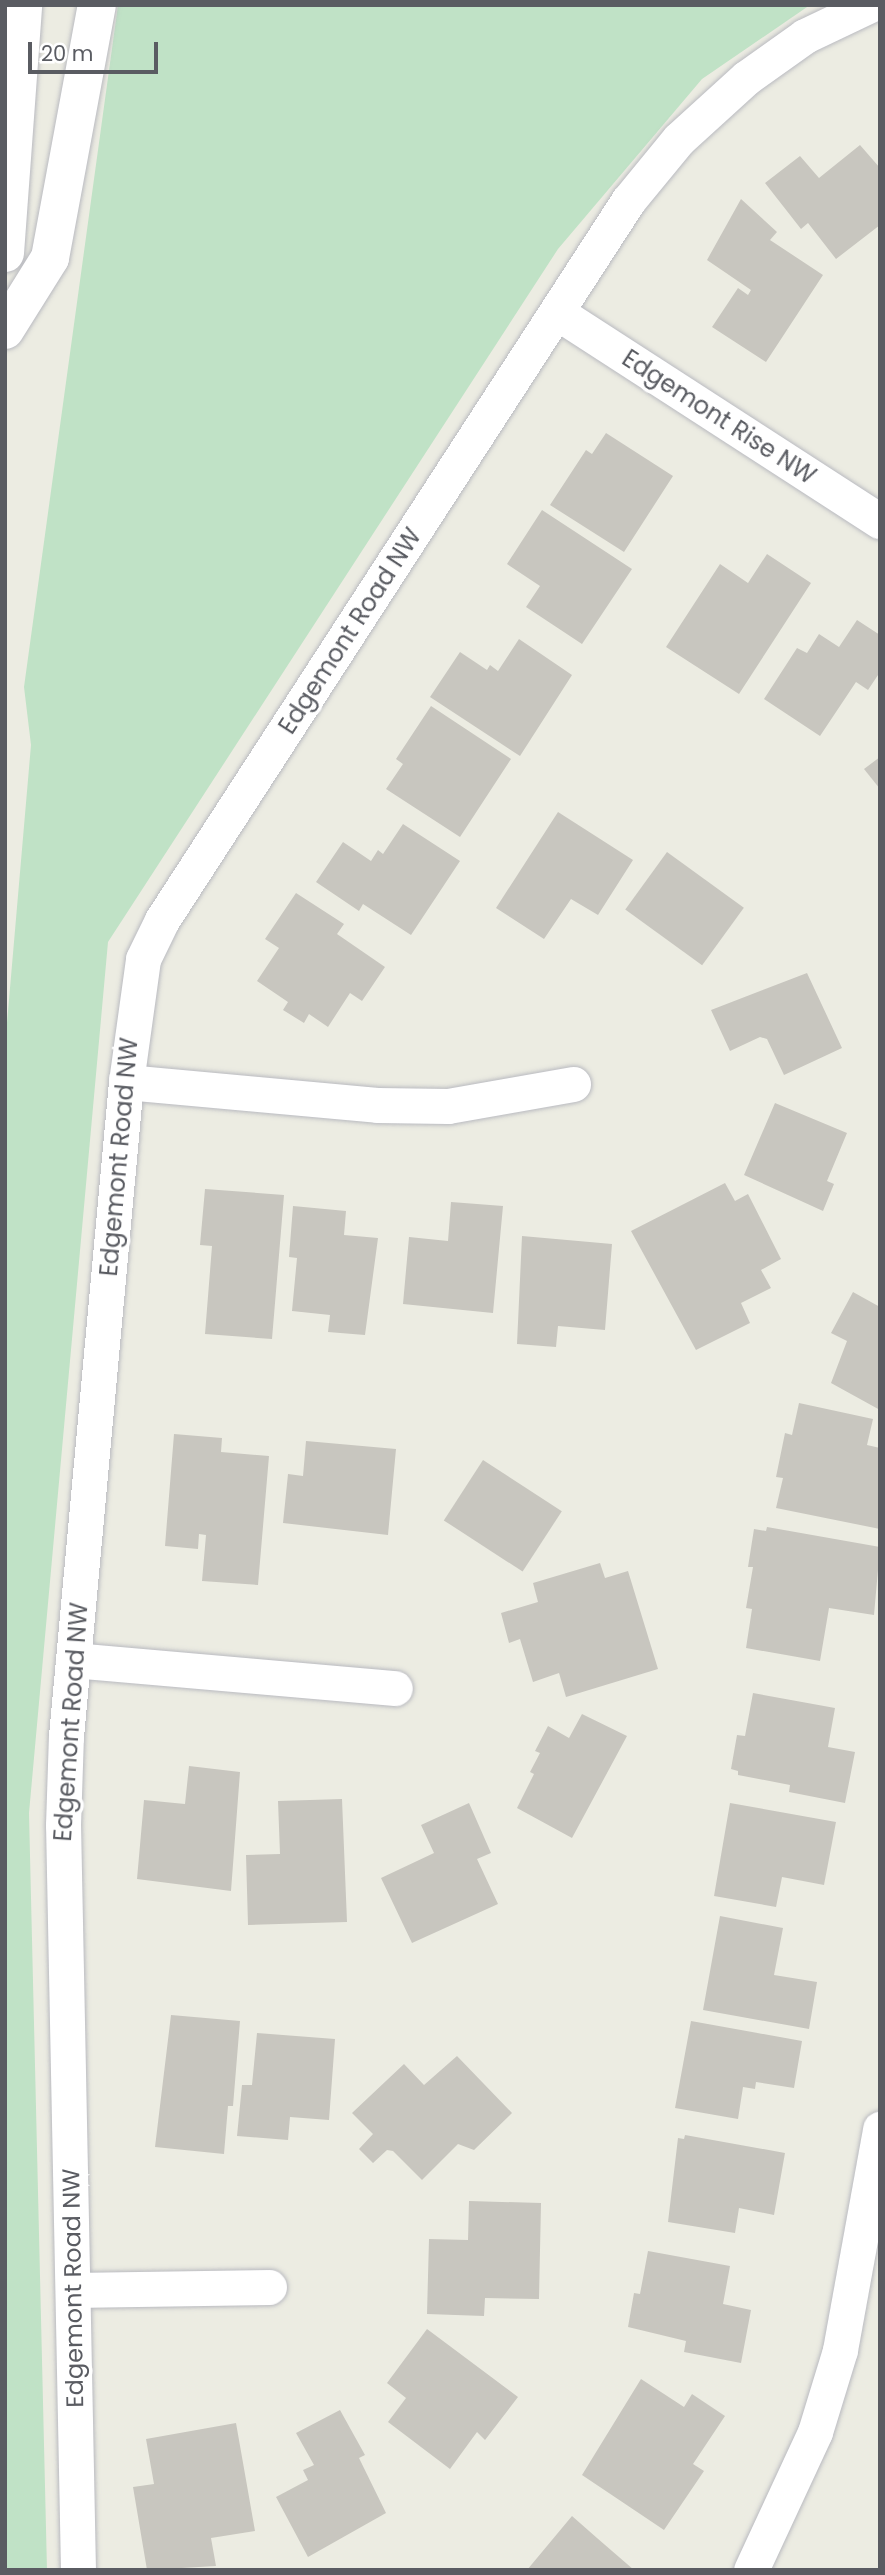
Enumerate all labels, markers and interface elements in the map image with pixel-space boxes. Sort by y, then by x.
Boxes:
scale bar [32,28,161,72]
text: 20 m [41,39,94,68]
street label: Edgemont Rise NW [617,344,821,490]
street label: Edgemont Road NW [273,523,427,739]
street label: Edgemont Road NW [94,1037,144,1277]
street label: Edgemont Road NW [48,1602,94,1842]
street label: Edgemont Road NW [57,2168,89,2408]

